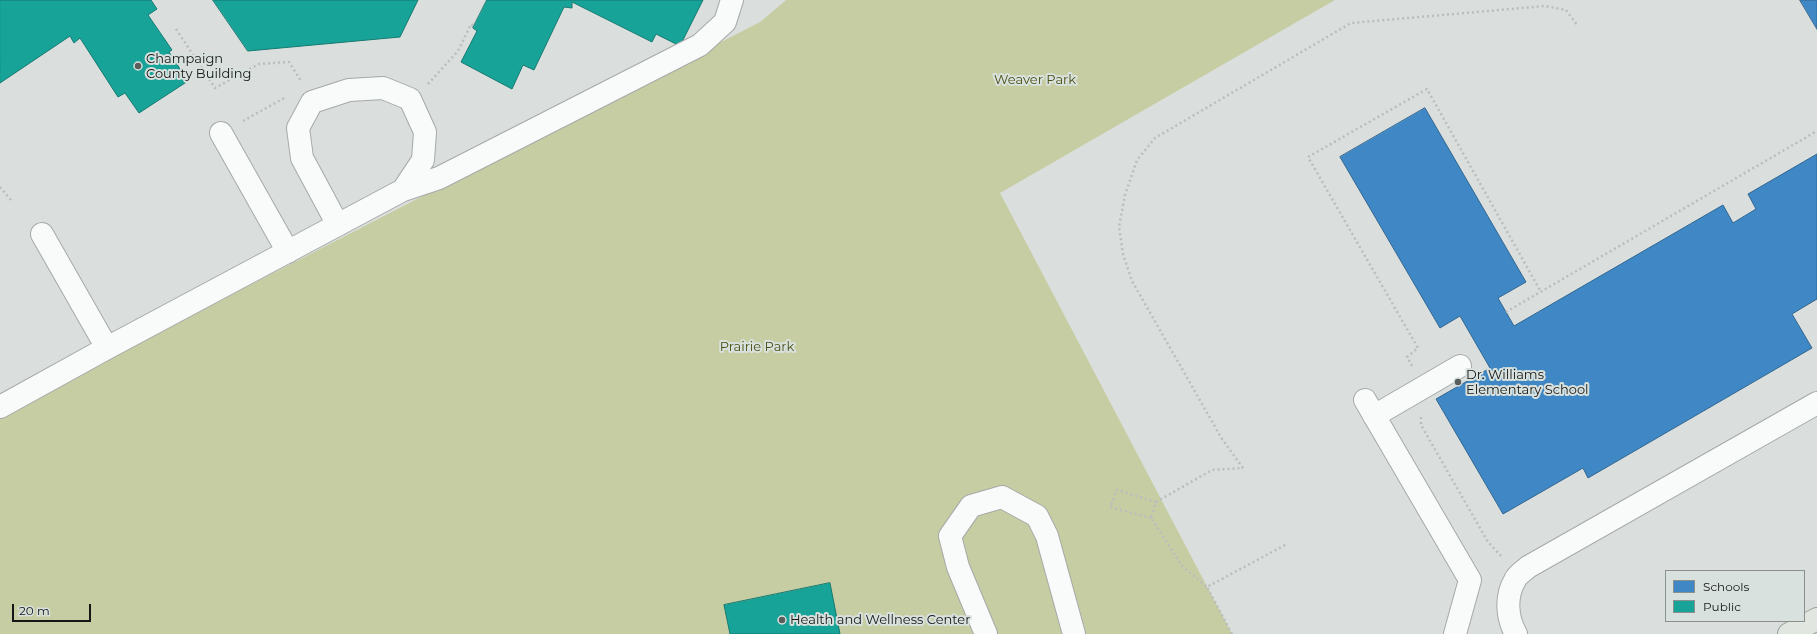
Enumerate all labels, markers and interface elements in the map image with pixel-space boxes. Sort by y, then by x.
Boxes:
place label: Champaign County Building [146,51,251,82]
marker: Champaign County Building [133,61,143,71]
park label: Weaver Park [994,72,1076,88]
park label: Prairie Park [720,339,794,355]
place label: Dr. Williams Elementary School [1466,367,1589,398]
marker: Dr. Williams Elementary School [1453,377,1463,387]
legend [1665,570,1805,622]
text: Schools [1703,579,1749,594]
scale bar [14,596,93,622]
text: Public [1703,599,1741,614]
text: 20 m [19,603,50,618]
place label: Health and Wellness Center [790,612,970,628]
marker: Health and Wellness Center [777,615,787,625]

